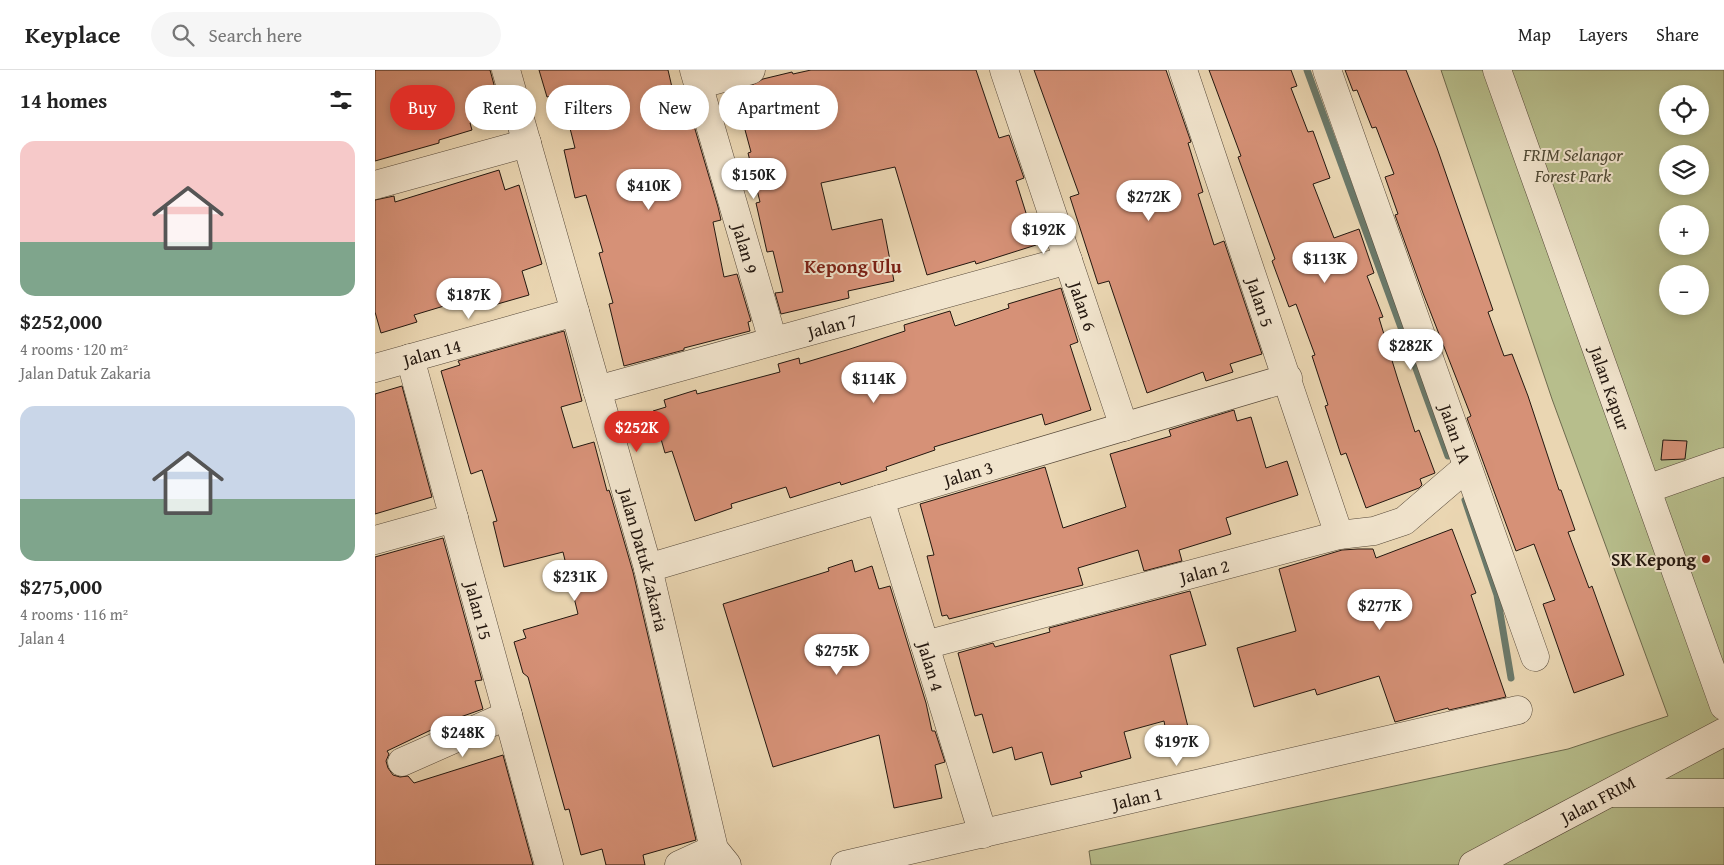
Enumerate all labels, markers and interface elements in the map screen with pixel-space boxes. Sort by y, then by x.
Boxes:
search box [151,12,501,57]
text: Keyplace [25,17,121,52]
icon: search [169,21,197,49]
text: Search here [209,21,302,49]
text: Map [1518,21,1551,48]
text: Layers [1579,21,1628,48]
text: Share [1656,21,1699,48]
text: 14 homes [20,85,107,116]
chip: Buy [390,85,455,130]
chip: Rent [465,85,536,130]
chip: Filters [546,85,630,130]
chip: New [640,85,709,130]
chip: Apartment [719,85,838,130]
map controls [1659,85,1709,315]
button: locate [1659,85,1709,135]
icon: filters [327,86,355,114]
park label: FRIM Selangor Forest Park [1522,141,1624,189]
button: layers [1659,145,1709,195]
pin: $150K [719,158,789,200]
text: $150K [732,162,776,186]
pin: $410K [614,168,684,211]
icon: home [143,173,233,263]
text: $410K [627,173,671,197]
pin: $272K [1114,180,1184,222]
text: $272K [1127,184,1171,208]
button: + [1659,205,1709,255]
pin: $192K [1009,212,1079,255]
text: $192K [1022,217,1066,241]
street label: Jalan 9 [725,219,766,277]
pin: $113K [1290,242,1360,284]
text: $113K [1303,246,1347,270]
district label: Kepong Ulu [804,252,902,280]
button: − [1659,265,1709,315]
street label: Jalan 5 [1239,272,1282,331]
street label: Jalan 6 [1062,276,1104,334]
pin: $187K [434,278,504,320]
text: $187K [447,282,491,306]
street label: Jalan 7 [802,305,860,345]
text: $252,000 [20,306,102,337]
pin: $282K [1376,328,1446,371]
street label: Jalan 14 [398,331,464,374]
text: $282K [1389,333,1433,357]
text: 4 rooms · 120 m² [20,337,128,361]
street label: Jalan Kapur [1582,341,1638,435]
text: Jalan Datuk Zakaria [20,361,151,385]
pin: $114K [839,362,909,404]
text: $114K [852,366,896,390]
street label: Jalan 1A [1432,398,1479,467]
pin: $252K [602,410,672,453]
text: $252K [615,415,659,439]
icon: home [143,438,233,528]
street label: Jalan 3 [938,453,996,494]
street label: Jalan Datuk Zakaria [612,483,676,635]
place label: SK Kepong [1611,546,1697,573]
street label: Jalan 2 [1174,551,1232,591]
marker: SK Kepong [1700,553,1712,565]
pin: $231K [540,560,610,602]
text: $231K [553,564,597,588]
text: $275,000 [20,571,102,602]
street label: Jalan 15 [458,577,500,643]
pin: $277K [1345,588,1415,631]
text: $277K [1358,593,1402,617]
text: 4 rooms · 116 m² [20,602,128,626]
text: Jalan 4 [20,626,65,650]
pin: $275K [802,634,872,676]
street label: Jalan 4 [911,636,952,694]
text: $275K [815,638,859,662]
pin: $248K [428,716,498,758]
text: $248K [441,720,485,744]
pin: $197K [1142,724,1212,767]
text: $197K [1155,729,1199,753]
street label: Jalan FRIM [1554,768,1640,831]
street label: Jalan 1 [1108,779,1165,817]

